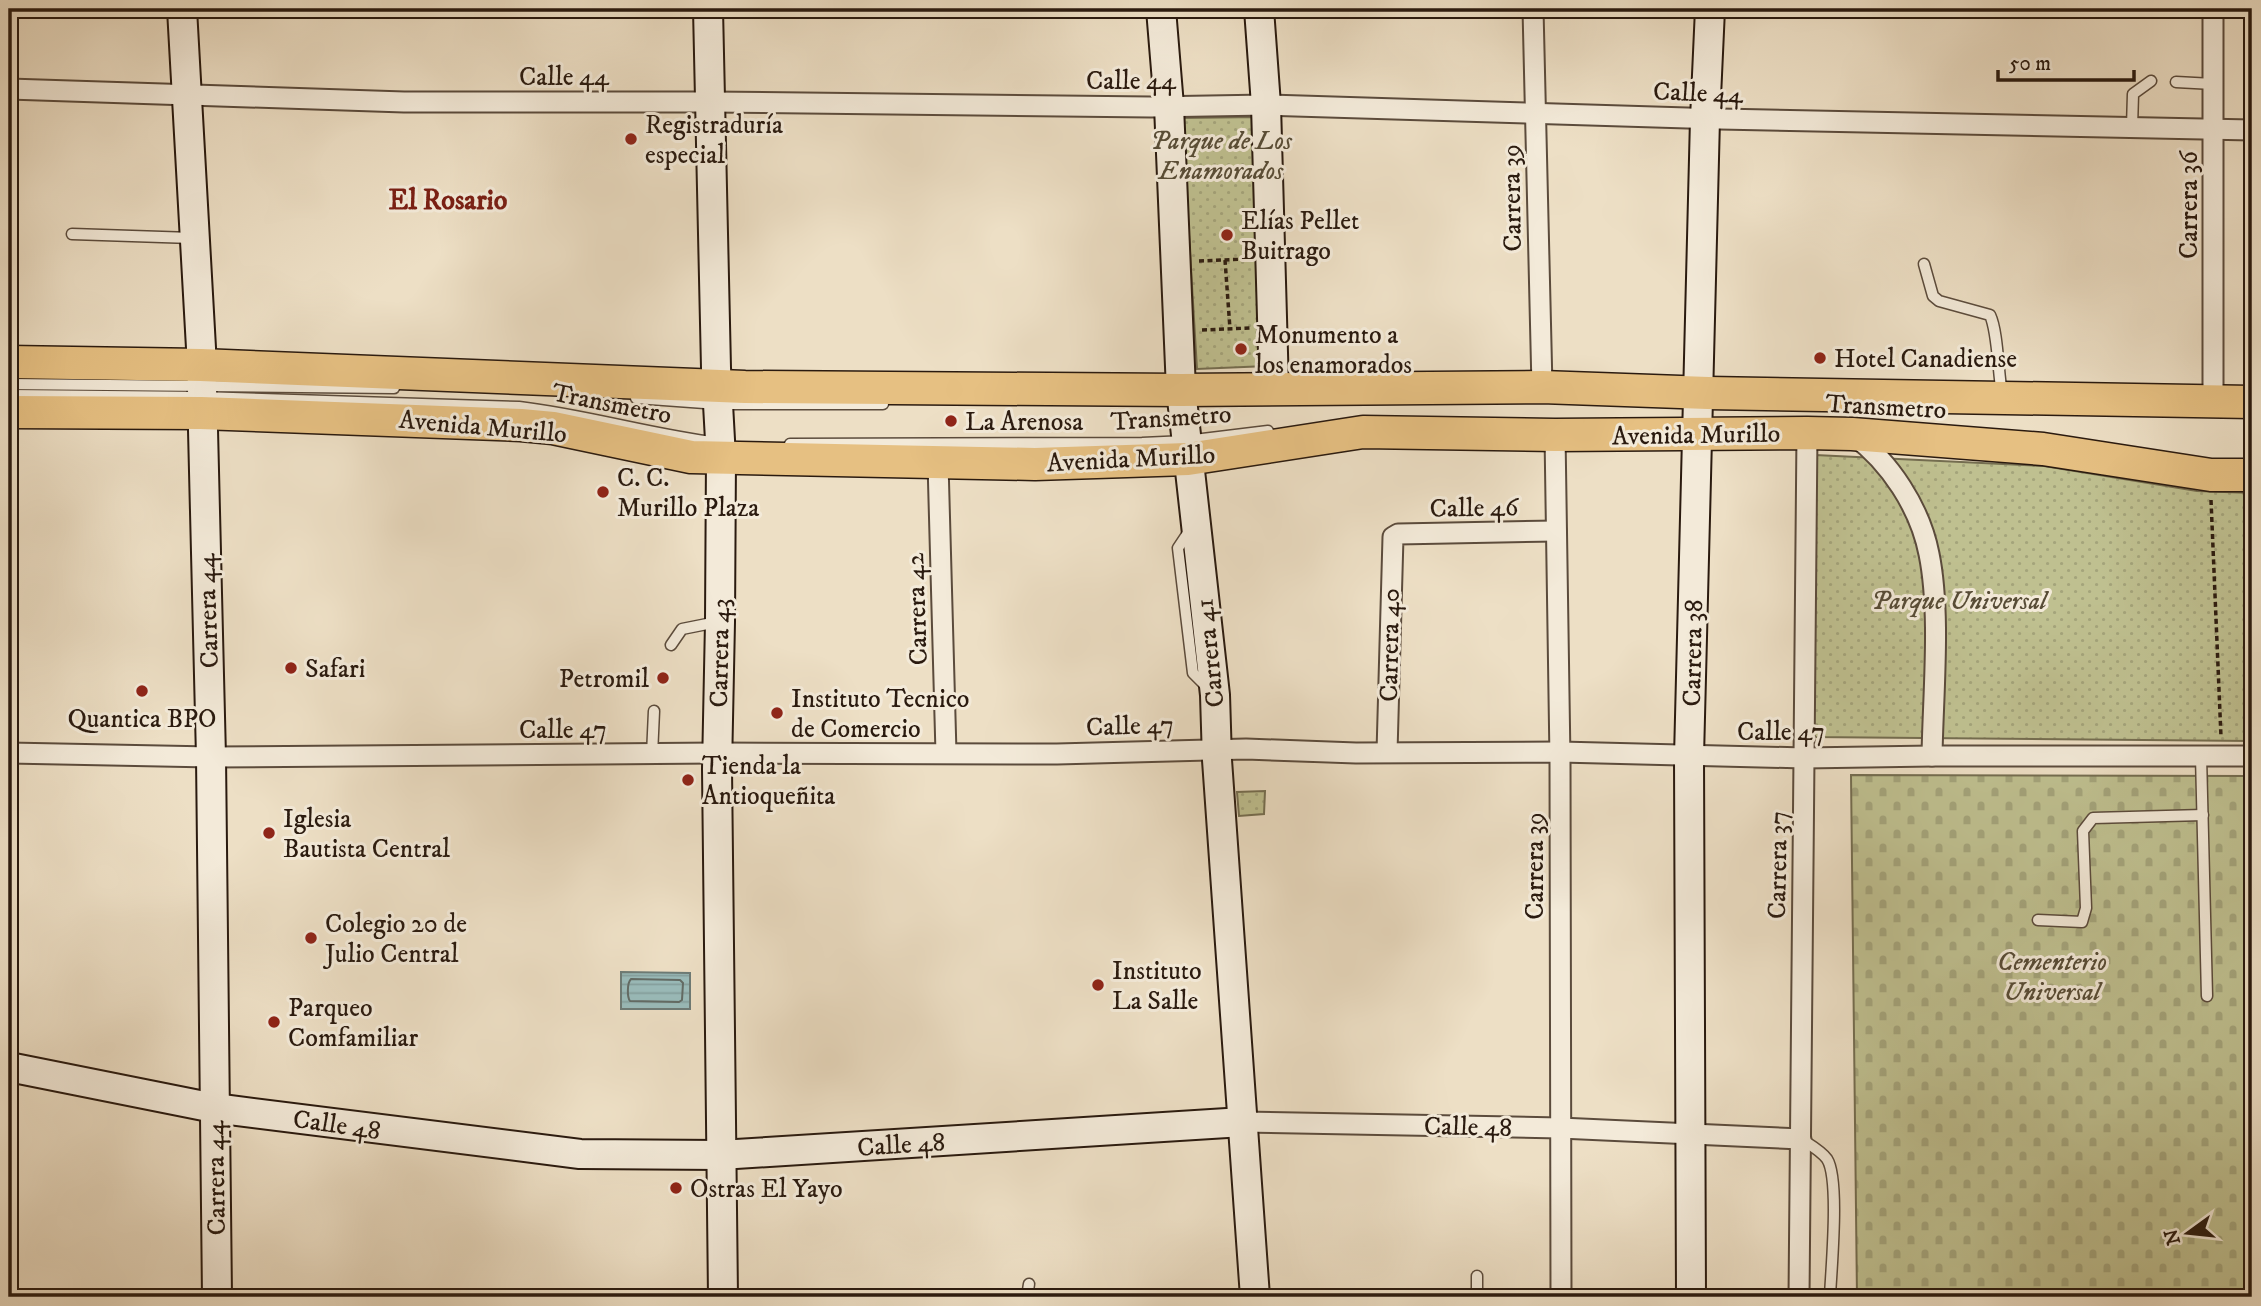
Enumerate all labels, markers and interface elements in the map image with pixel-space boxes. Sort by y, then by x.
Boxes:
scale bar [1998,38,2135,82]
text: 50 m [2009,51,2051,77]
street label: Calle 44 [519,61,610,94]
street label: Calle 44 [1086,65,1177,98]
street label: Calle 44 [1652,75,1745,112]
place label: Registraduría especial [645,109,783,172]
park label: Parque de Los Enamorados [1150,125,1293,188]
marker: Registraduría especial [623,131,639,147]
street label: Carrera 39 [1495,144,1530,252]
street label: Carrera 36 [2173,150,2206,259]
district label: El Rosario [389,183,508,218]
place label: Elías Pellet Buitrago [1241,205,1359,268]
marker: Elías Pellet Buitrago [1219,227,1235,243]
place label: Monumento a los enamorados [1255,319,1412,382]
marker: Monumento a los enamorados [1233,341,1249,357]
place label: Hotel Canadiense [1834,343,2017,376]
marker: Hotel Canadiense [1812,350,1828,366]
street label: Transmetro [549,377,674,432]
street label: Transmetro [1825,388,1947,427]
street label: Transmetro [1110,398,1233,439]
street label: Avenida Murillo [397,404,568,451]
place label: La Arenosa [965,406,1083,439]
marker: La Arenosa [943,413,959,429]
street label: Avenida Murillo [1611,418,1781,453]
street label: Avenida Murillo [1046,439,1216,480]
place label: C. C. Murillo Plaza [617,462,759,525]
marker: C. C. Murillo Plaza [595,484,611,500]
street label: Calle 46 [1429,491,1520,526]
street label: Carrera 44 [190,552,227,669]
street label: Carrera 42 [899,552,936,666]
park label: Parque Universal [1871,585,2050,618]
street label: Carrera 40 [1373,588,1408,702]
street label: Carrera 41 [1188,597,1233,709]
street label: Carrera 43 [703,598,738,708]
street label: Carrera 38 [1676,599,1711,707]
place label: Safari [305,653,365,686]
marker: Safari [283,660,299,676]
place label: Petromil [559,663,649,696]
marker: Petromil [655,670,671,686]
marker: Quantica BPO [134,683,150,699]
place label: Instituto Tecnico de Comercio [791,683,970,746]
place label: Quantica BPO [68,703,216,736]
marker: Instituto Tecnico de Comercio [769,705,785,721]
street label: Calle 47 [1085,708,1175,745]
street label: Calle 47 [519,714,607,747]
street label: Calle 47 [1737,716,1825,749]
place label: Tienda la Antioqueñita [702,750,835,813]
marker: Tienda la Antioqueñita [680,772,696,788]
place label: Iglesia Bautista Central [283,803,450,866]
street label: Carrera 37 [1761,811,1796,919]
street label: Carrera 39 [1519,812,1552,920]
marker: Iglesia Bautista Central [261,825,277,841]
place label: Colegio 20 de Julio Central [323,908,467,971]
marker: Colegio 20 de Julio Central [303,930,319,946]
park label: Cementerio Universal [1997,946,2107,1009]
place label: Instituto La Salle [1112,955,1202,1018]
marker: Instituto La Salle [1090,977,1106,993]
place label: Parqueo Comfamiliar [288,992,419,1055]
marker: Parqueo Comfamiliar [266,1014,282,1030]
street label: Calle 48 [291,1103,383,1148]
street label: Calle 48 [1424,1110,1512,1145]
street label: Carrera 44 [199,1119,234,1236]
street label: Calle 48 [856,1126,946,1165]
place label: Ostras El Yayo [690,1173,843,1206]
marker: Ostras El Yayo [668,1180,684,1196]
north arrow [2152,1198,2222,1268]
text: N [2160,1226,2186,1248]

